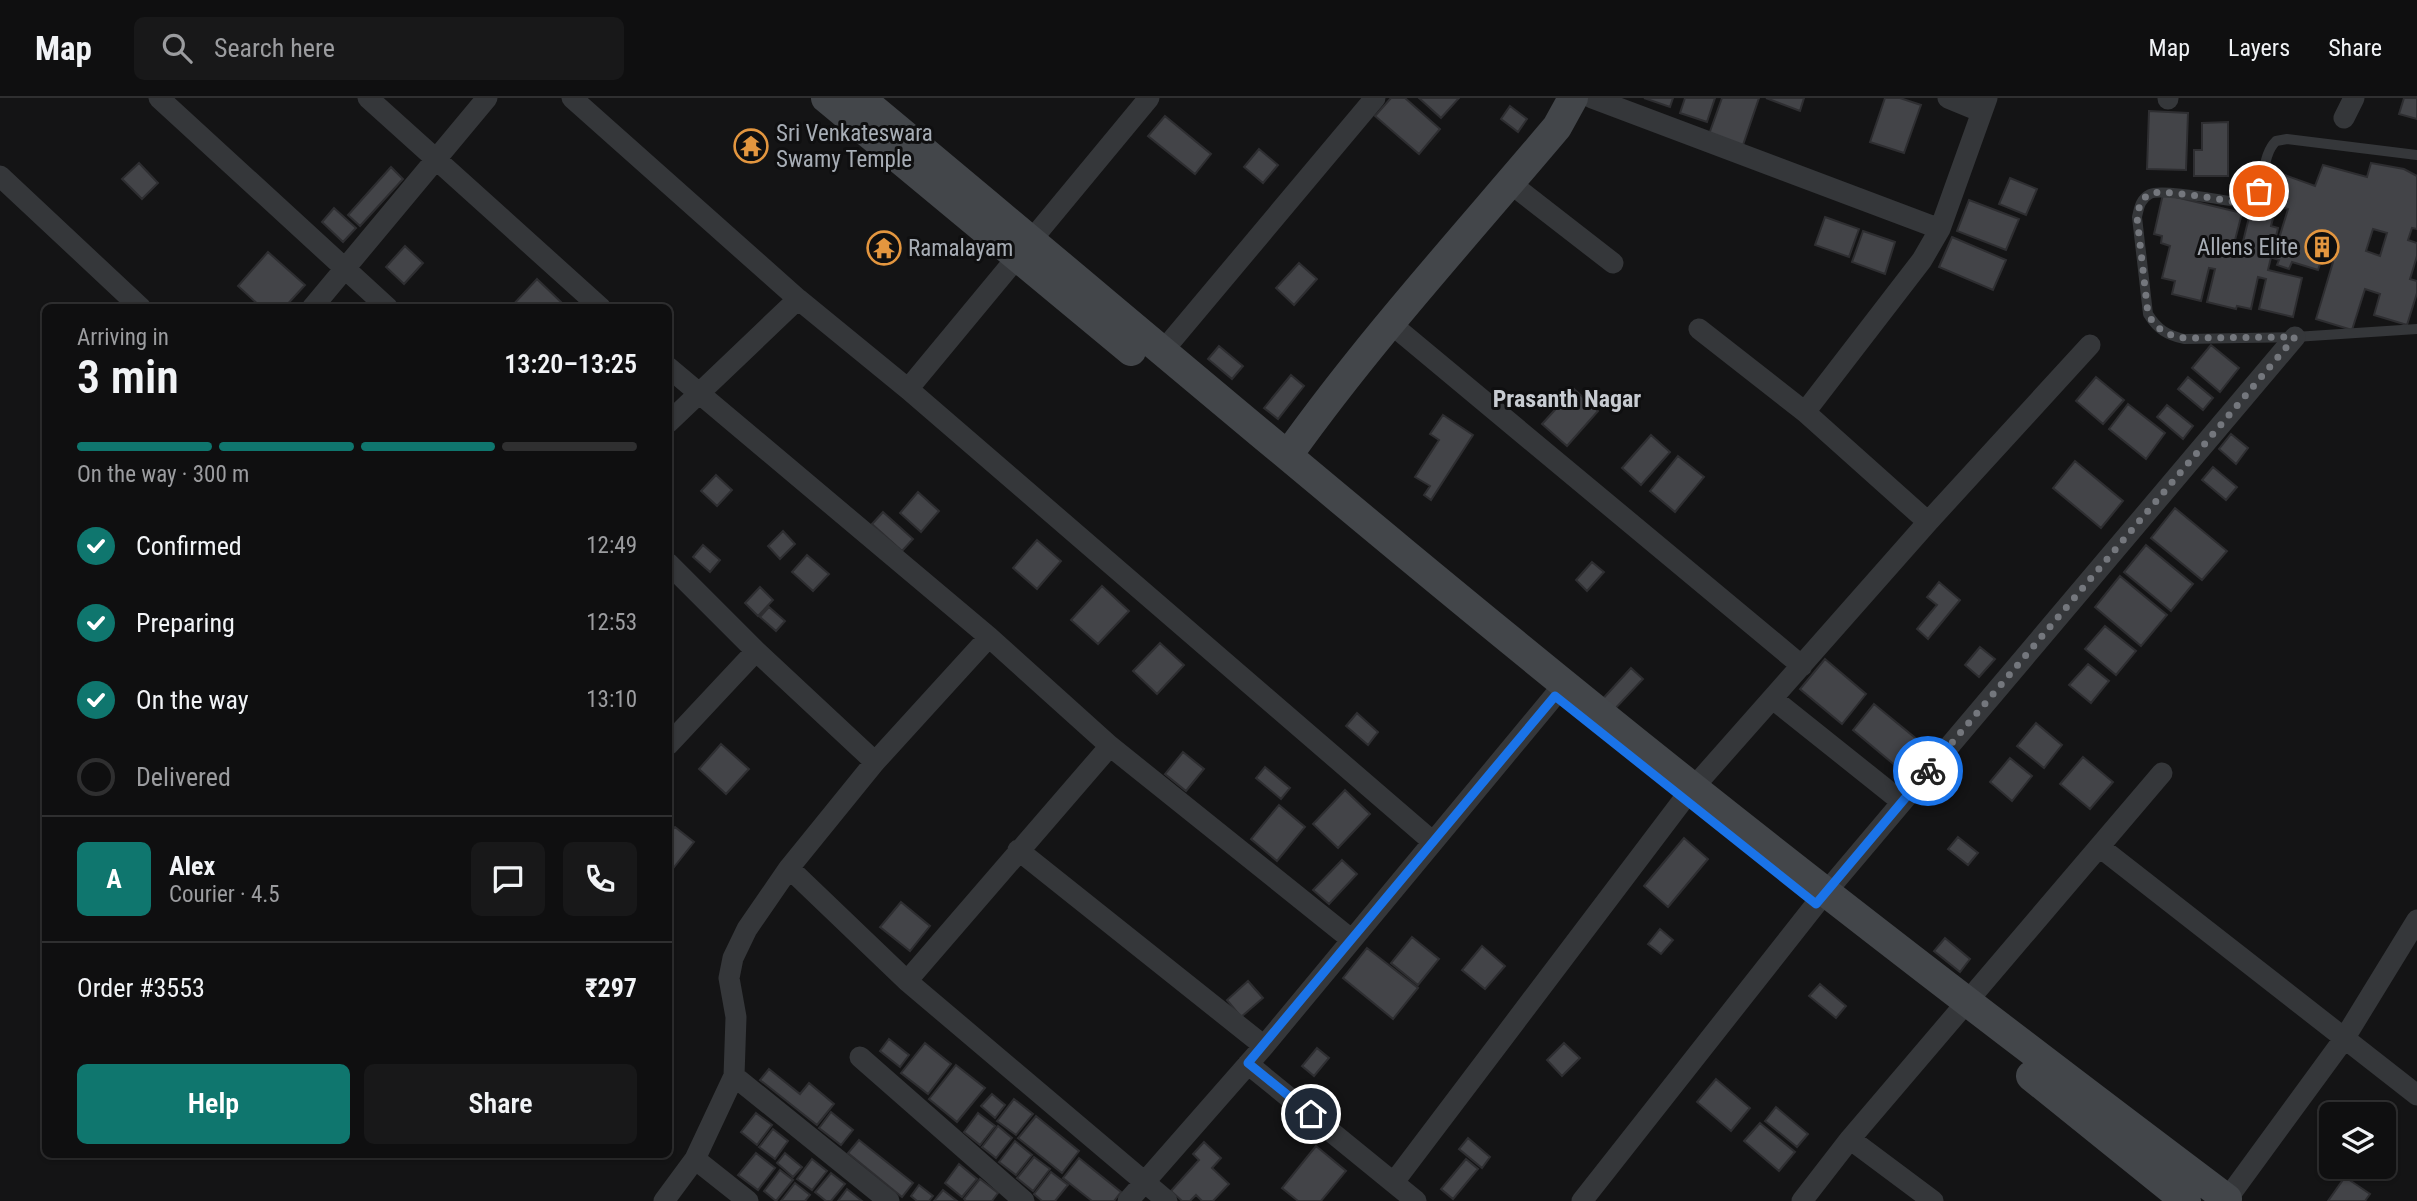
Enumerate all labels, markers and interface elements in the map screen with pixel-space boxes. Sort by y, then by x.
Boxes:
search box [134,17,624,80]
text: Map [35,29,92,68]
icon: search [158,29,196,67]
text: Search here [214,33,335,63]
text: Map [2149,34,2190,62]
text: Layers [2228,34,2290,62]
text: Share [2328,34,2382,62]
place label: Sri Venkateswara Swamy Temple [776,120,933,173]
temple icon: Sri Venkateswara Swamy Temple [732,127,770,165]
pin [2229,161,2289,221]
icon: bag [2240,172,2278,210]
building icon: Allens Elite [2303,228,2341,266]
temple icon: Ramalayam [865,229,903,267]
place label: Allens Elite [2197,234,2298,261]
place label: Ramalayam [908,235,1013,262]
text: Arriving in [77,324,169,351]
text: 13:20–13:25 [504,349,637,379]
text: 3 min [77,350,179,404]
district label: Prasanth Nagar [1493,385,1641,413]
text: On the way · 300 m [77,461,249,488]
icon: check [77,527,115,565]
text: Confirmed [136,531,242,561]
text: 12:49 [586,532,637,559]
icon: check [77,604,115,642]
text: Preparing [136,608,235,638]
text: 12:53 [586,609,637,636]
icon: check [77,681,115,719]
text: On the way [136,685,249,715]
text: 13:10 [586,686,637,713]
courier [1893,736,1963,806]
icon: bike [1909,752,1947,790]
text: Delivered [136,762,231,792]
button: chat [471,842,545,916]
button: phone [563,842,637,916]
text: Alex [169,851,215,881]
text: A [106,864,122,894]
text: Courier · 4.5 [169,881,280,908]
text: Order #3553 [77,973,205,1003]
text: ₹297 [585,973,637,1003]
button: Help [77,1064,350,1144]
button: Share [364,1064,637,1144]
pin [1281,1084,1341,1144]
icon: home [1292,1095,1330,1133]
map controls [2319,1102,2396,1179]
button: layers [2319,1102,2396,1179]

